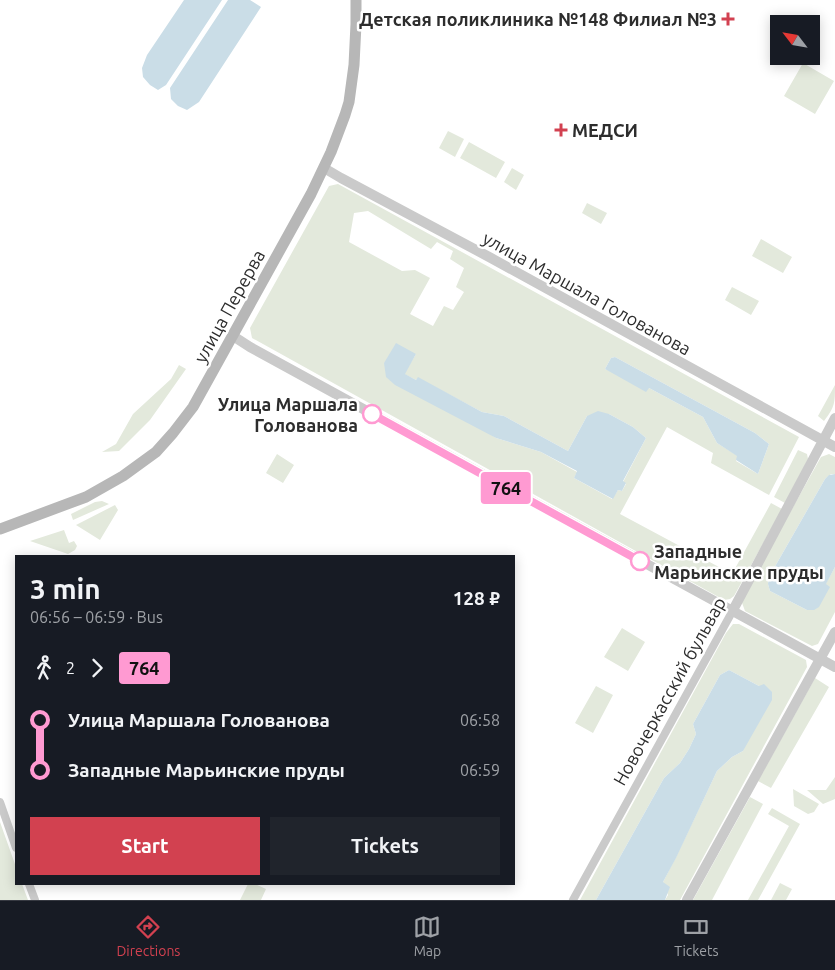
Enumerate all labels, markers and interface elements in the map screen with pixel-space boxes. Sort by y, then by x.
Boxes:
place label: Детская поликлиника №148 Филиал №3 [359,9,717,29]
marker: Детская поликлиника №148 Филиал №3 [721,12,735,26]
north arrow [770,15,820,65]
map controls [770,15,820,65]
place label: МЕДСИ [572,120,638,140]
marker: МЕДСИ [554,123,568,137]
street label: улица Маршала Голованова [480,227,694,359]
street label: улица Перерва [190,246,268,366]
place label: Улица Маршала Голованова [218,394,358,435]
marker: Улица Маршала Голованова [362,404,382,424]
line badge: 764 [477,472,535,504]
text: 764 [491,478,521,498]
place label: Западные Марьинские пруды [654,541,824,582]
marker: Западные Марьинские пруды [630,551,650,571]
text: 3 min [30,573,101,604]
text: 128 ₽ [453,587,500,609]
street label: Новочеркасский бульвар [609,594,729,788]
text: 06:56 – 06:59 · Bus [30,608,163,626]
icon: walk [30,654,58,682]
icon: forward [83,654,111,682]
text: 764 [129,658,160,678]
text: 2 [66,659,75,677]
text: Улица Маршала Голованова [68,709,330,731]
text: 06:58 [460,711,500,729]
text: Западные Марьинские пруды [68,759,345,781]
text: 06:59 [460,761,500,779]
button: Start [30,817,260,875]
button: Tickets [270,817,500,875]
tab: Directions [116,913,180,959]
tab: Map [413,913,441,959]
tab: Tickets [674,913,719,959]

